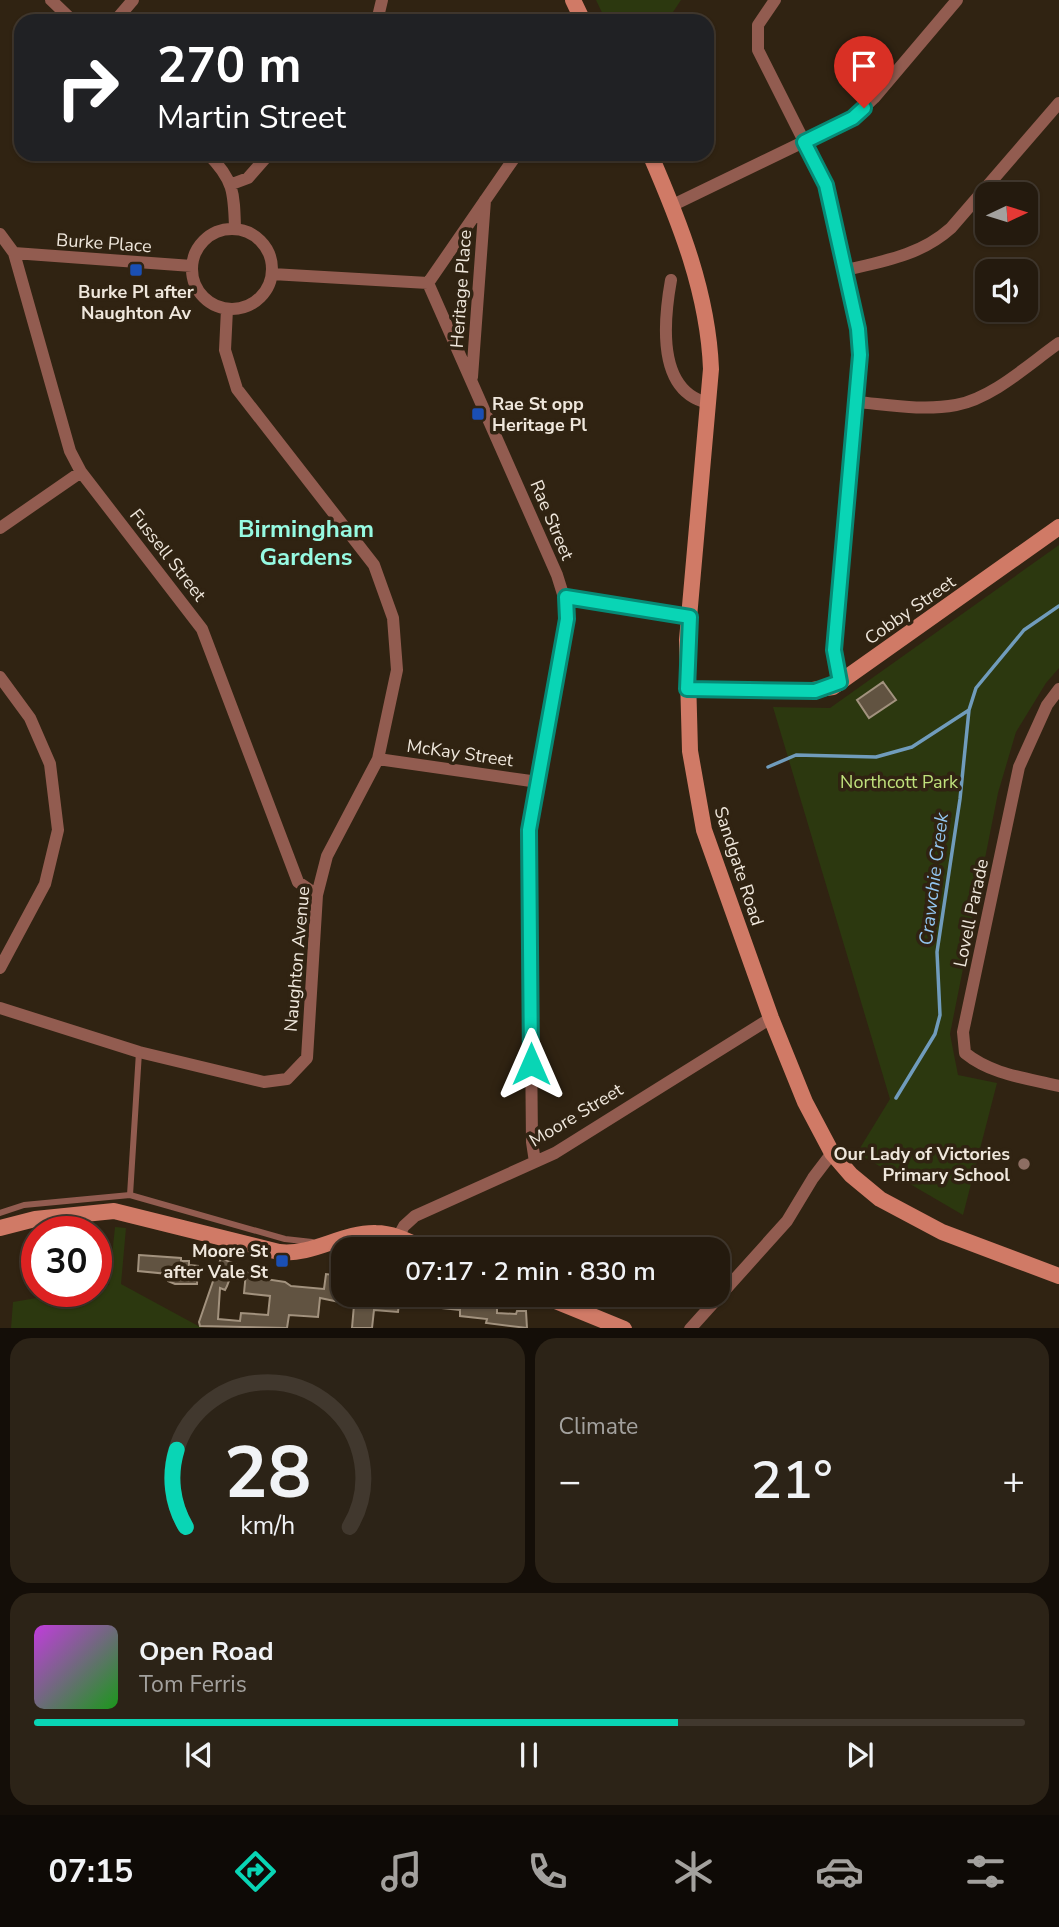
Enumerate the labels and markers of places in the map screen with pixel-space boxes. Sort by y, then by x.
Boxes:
pin [834,36,894,108]
marker: Burke Pl after Naughton Av [128,262,144,278]
place label: Burke Pl after Naughton Av [78,280,194,325]
place label: Rae St opp Heritage Pl [492,392,587,437]
marker: Rae St opp Heritage Pl [470,406,486,422]
place label: Our Lady of Victories Primary School [833,1142,1010,1187]
marker: Our Lady of Victories Primary School [1016,1156,1032,1172]
place label: Moore St after Vale St [164,1239,268,1284]
marker: Moore St after Vale St [274,1253,290,1269]

